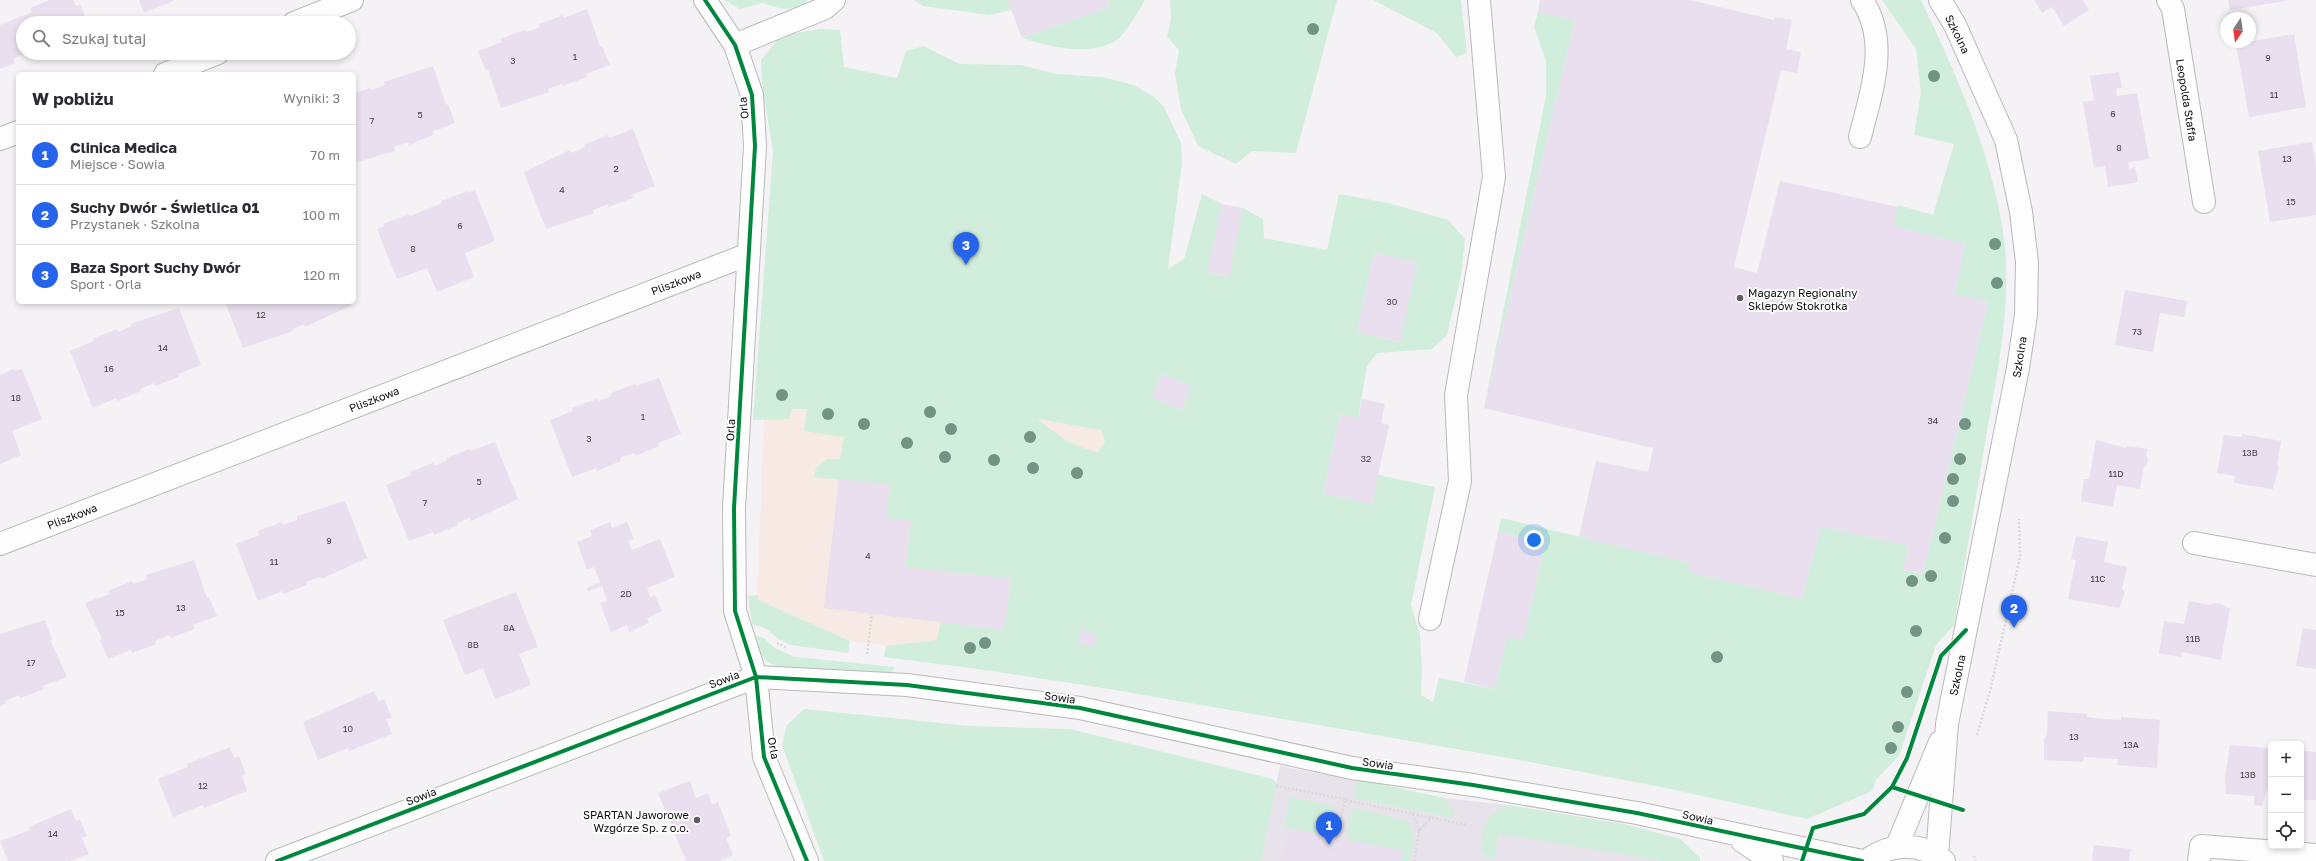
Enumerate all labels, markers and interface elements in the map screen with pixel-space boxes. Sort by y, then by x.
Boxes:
street label: Szkolna [1943,12,1973,56]
north arrow [2220,12,2256,48]
search box [16,16,356,60]
icon: search [30,27,52,49]
text: Szukaj tutaj [62,29,146,47]
house number: 1 [573,51,578,62]
house number: 9 [2265,52,2271,63]
house number: 3 [510,55,516,66]
street label: Leopolda Staffa [2174,58,2200,142]
text: W pobliżu [32,88,114,109]
house number: 11 [2270,89,2279,100]
text: Wyniki: 3 [283,90,340,106]
street label: Orla [735,96,751,120]
house number: 6 [2110,108,2116,119]
house number: 5 [417,109,423,120]
house number: 7 [370,115,375,126]
text: Clinica Medica [70,138,177,156]
house number: 8 [2116,142,2122,153]
text: 1 [42,147,48,163]
text: 70 m [310,147,340,163]
house number: 13 [2282,153,2292,164]
text: Miejsce · Sowia [70,156,165,172]
house number: 2 [613,163,619,174]
house number: 4 [559,184,565,195]
house number: 15 [2286,196,2296,207]
text: Suchy Dwór - Świetlica 01 [70,198,259,216]
text: 2 [41,207,49,223]
text: 100 m [303,207,340,223]
text: Przystanek · Szkolna [70,216,200,232]
house number: 6 [457,220,463,231]
pin: 3 [953,232,979,265]
house number: 8 [410,243,416,254]
text: Baza Sport Suchy Dwór [70,258,241,276]
text: 3 [41,267,49,283]
text: 120 m [303,267,340,283]
street label: Pliszkowa [649,267,703,297]
text: Sport · Orla [70,276,141,292]
place label: Magazyn Regionalny Sklepów Stokrotka [1748,286,1857,312]
marker: Magazyn Regionalny Sklepów Stokrotka [1735,293,1745,303]
house number: 30 [1387,296,1398,307]
house number: 12 [256,309,266,320]
house number: 73 [2132,326,2142,337]
street label: Szkolna [2009,335,2029,379]
house number: 14 [158,342,168,353]
house number: 16 [104,363,114,374]
street label: Pliszkowa [347,384,401,414]
house number: 18 [11,392,21,403]
house number: 1 [641,411,646,422]
house number: 34 [1928,415,1939,426]
street label: Orla [723,419,737,441]
house number: 3 [586,433,592,444]
house number: 13B [2242,447,2258,458]
house number: 32 [1361,453,1371,464]
house number: 11D [2108,468,2124,479]
house number: 5 [476,476,482,487]
house number: 7 [423,497,428,508]
street label: Pliszkowa [45,501,99,531]
your location [1524,530,1544,550]
house number: 9 [326,535,332,546]
house number: 4 [865,550,871,561]
house number: 11 [270,556,279,567]
house number: 11C [2091,573,2105,584]
house number: 2D [620,588,632,599]
pin: 2 [2001,595,2027,628]
house number: 13 [176,602,186,613]
house number: 15 [115,607,125,618]
house number: 8A [503,622,515,633]
house number: 11B [2186,633,2200,644]
house number: 8B [467,639,479,650]
street label: Szkolna [1946,653,1968,697]
house number: 17 [26,657,36,668]
street label: Sowia [707,667,741,691]
street label: Sowia [1043,688,1077,706]
house number: 10 [343,723,353,734]
house number: 13 [2069,731,2079,742]
street label: Orla [766,736,782,760]
house number: 13A [2123,739,2139,750]
map controls [2268,741,2304,849]
button: + [2268,741,2304,777]
street label: Sowia [1361,754,1395,772]
house number: 13B [2240,769,2256,780]
button: − [2268,777,2304,813]
house number: 12 [198,780,208,791]
street label: Sowia [404,784,438,808]
street label: Sowia [1681,807,1715,827]
place label: SPARTAN Jaworowe Wzgórze Sp. z o.o. [583,808,689,834]
pin: 1 [1316,812,1342,845]
button: locate [2268,813,2304,849]
marker: SPARTAN Jaworowe Wzgórze Sp. z o.o. [692,815,702,825]
house number: 14 [48,828,58,839]

